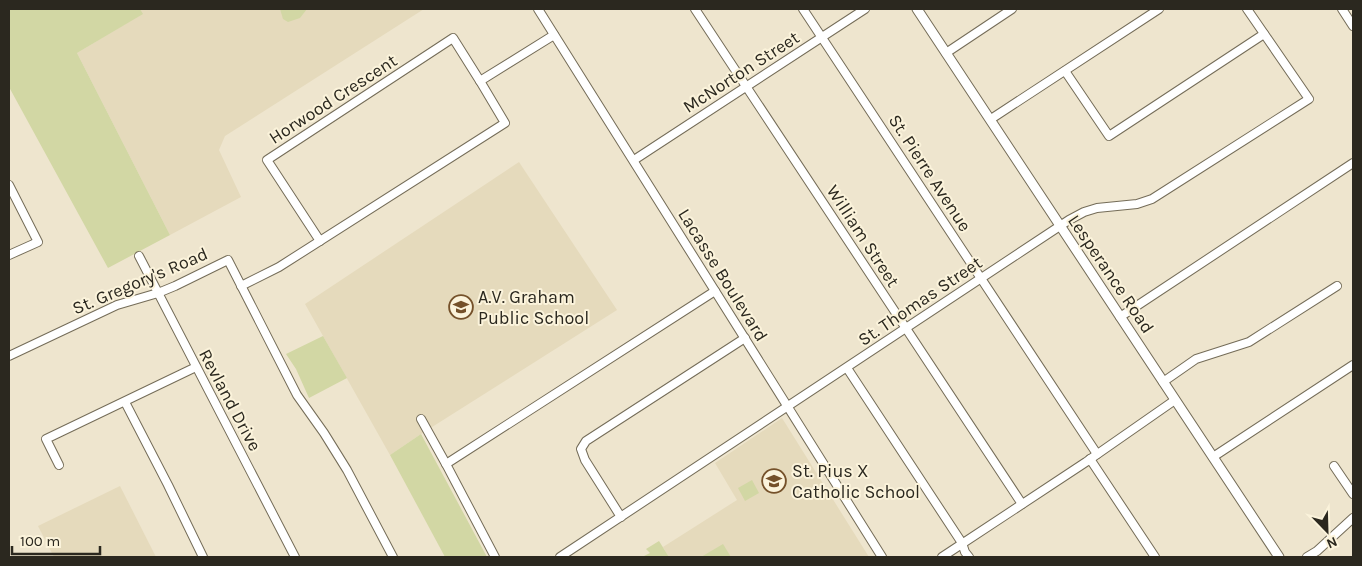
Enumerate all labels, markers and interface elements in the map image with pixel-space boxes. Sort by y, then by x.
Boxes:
street label: McNorton Street [679,26,804,118]
street label: Horwood Crescent [265,49,401,149]
street label: St. Pierre Avenue [884,110,976,236]
street label: William Street [822,181,904,291]
street label: Lacasse Boulevard [673,205,773,345]
street label: Lesperance Road [1063,210,1159,338]
street label: St. Gregory's Road [69,243,211,319]
street label: St. Thomas Street [854,251,986,351]
place label: A.V. Graham Public School [478,286,589,329]
school or university icon: A.V. Graham Public School [448,294,474,320]
street label: Revland Drive [194,345,266,455]
place label: St. Pius X Catholic School [792,460,920,503]
school or university icon: St. Pius X Catholic School [761,468,787,494]
north arrow [1302,506,1352,556]
scale bar [12,524,100,556]
text: 100 m [20,532,60,550]
text: N [1324,533,1340,552]

